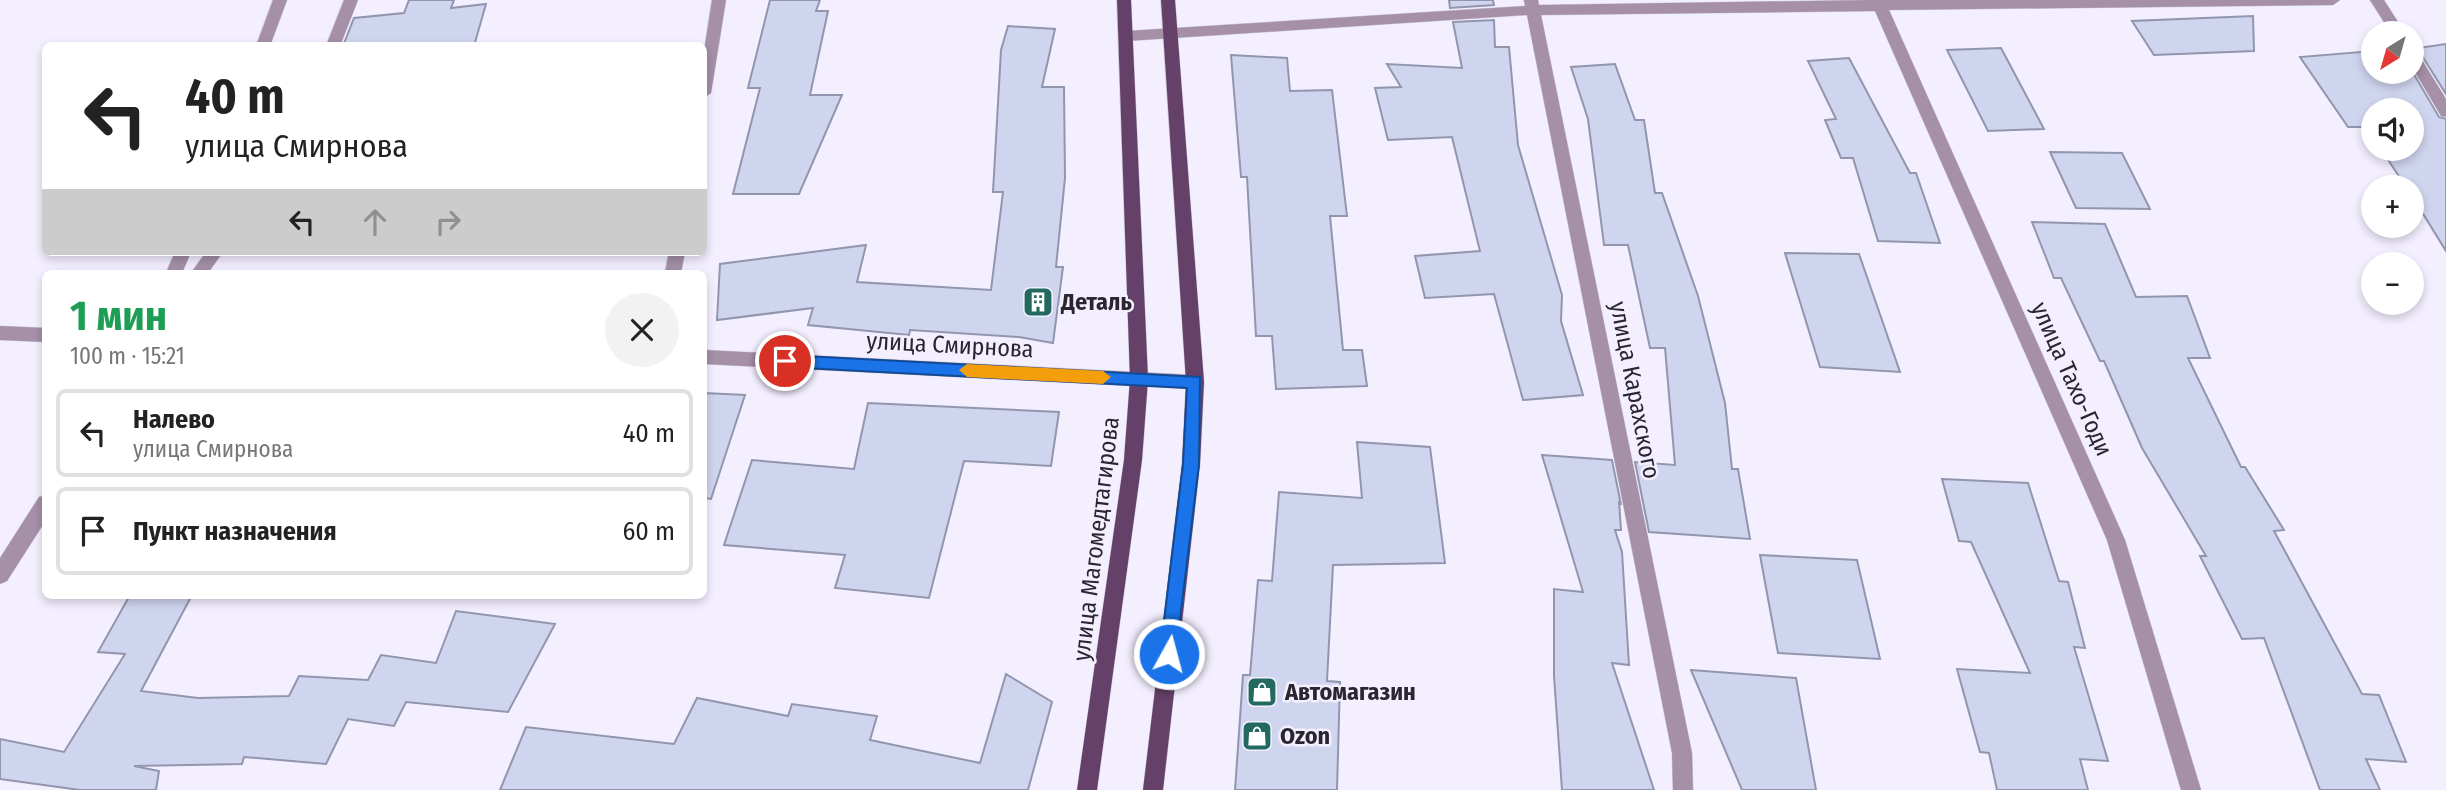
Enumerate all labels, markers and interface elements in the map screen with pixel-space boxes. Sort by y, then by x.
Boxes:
north arrow [2361,21,2424,84]
map controls [2361,21,2424,315]
text: 40 m [185,67,285,126]
icon: left [70,70,161,161]
button: sound [2361,98,2424,161]
text: улица Смирнова [185,127,408,165]
button: + [2361,175,2424,238]
icon: left [283,203,321,241]
icon: ahead [356,203,394,241]
icon: right [429,203,467,241]
button: − [2361,252,2424,315]
building icon: Деталь [1021,285,1055,319]
place label: Деталь [1060,288,1132,316]
text: 1 мин [70,291,167,341]
button: close [605,293,679,367]
street label: улица Тахо-Годи [2026,298,2118,460]
street label: улица Карахского [1604,299,1666,481]
street label: улица Смирнова [866,327,1034,363]
pin [755,331,815,391]
text: 100 m · 15:21 [70,342,185,370]
icon: arrive [766,342,804,380]
text: Налево [133,404,215,435]
icon: left [74,414,112,452]
street label: улица Магомедтагирова [1067,415,1125,663]
text: 40 m [623,418,675,449]
text: улица Смирнова [133,435,293,463]
icon: arrive [74,512,112,550]
text: Пункт назначения [133,516,337,547]
text: 60 m [622,516,675,547]
position arrow [1132,617,1206,691]
shop icon: Автомагазин [1245,675,1279,709]
place label: Автомагазин [1284,678,1416,706]
shop icon: Ozon [1240,719,1274,753]
place label: Ozon [1280,722,1330,750]

